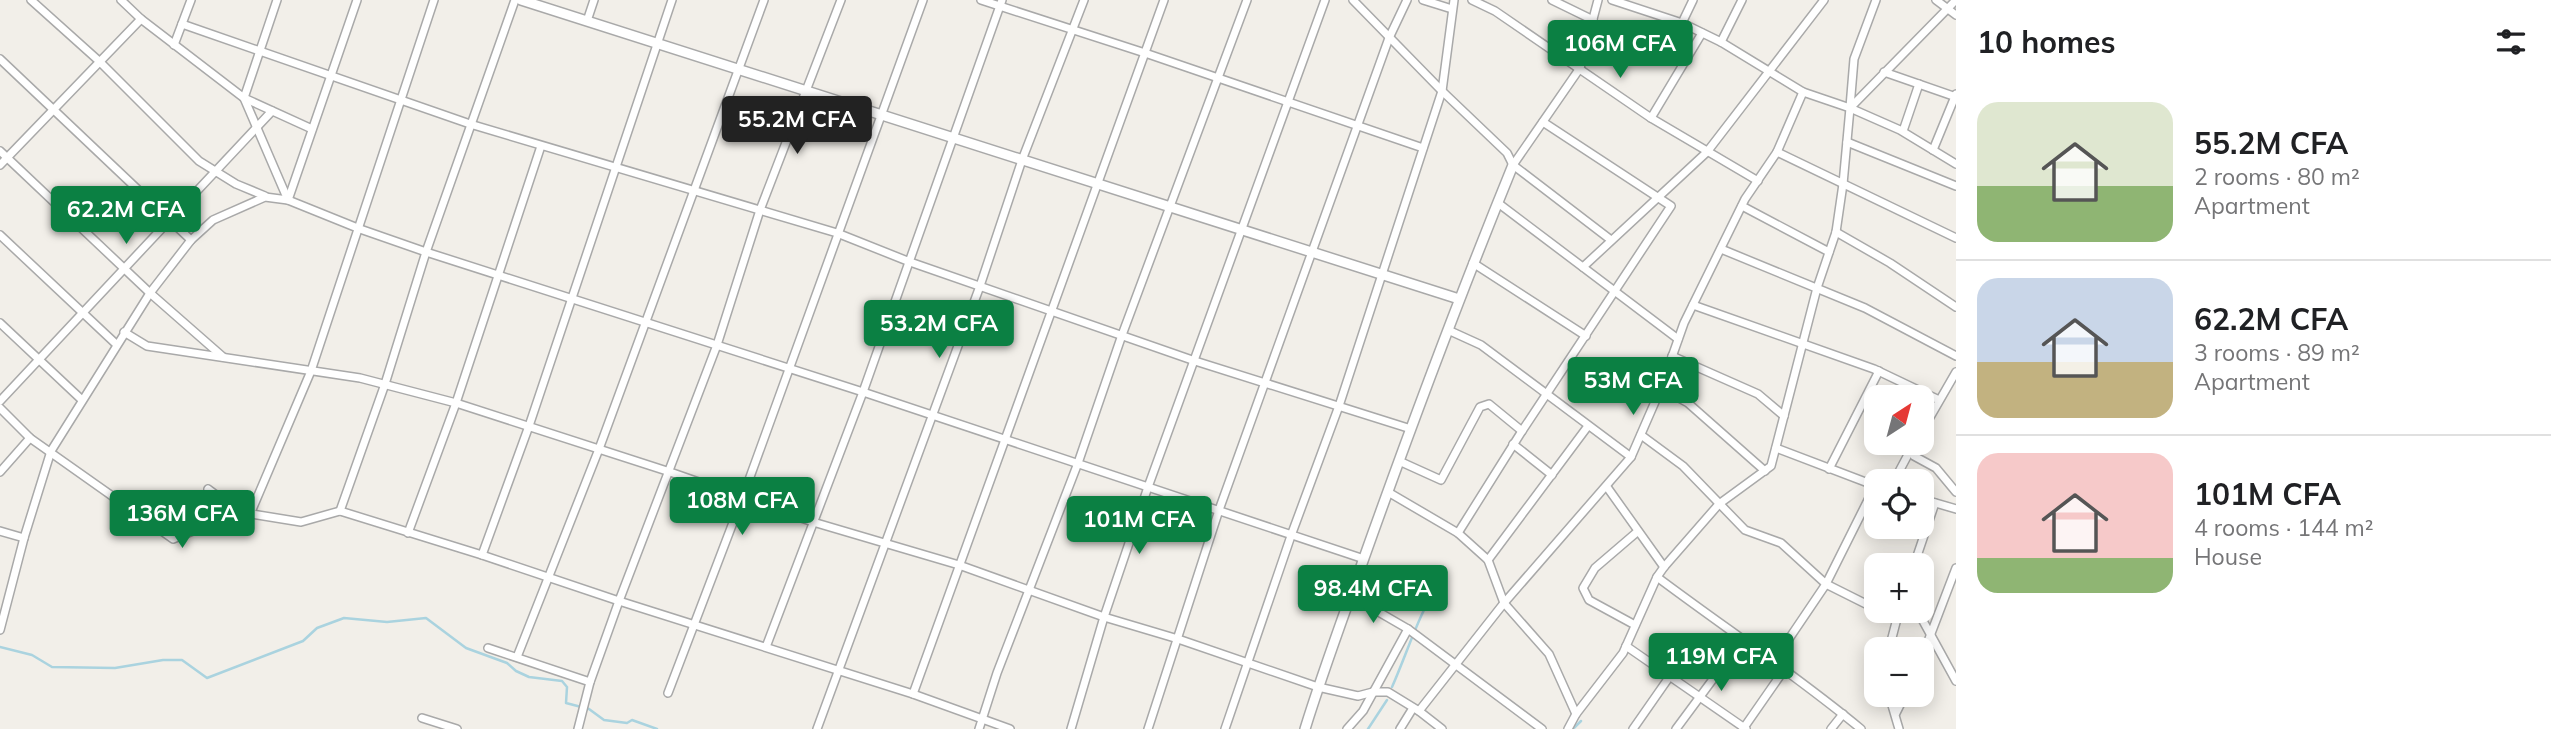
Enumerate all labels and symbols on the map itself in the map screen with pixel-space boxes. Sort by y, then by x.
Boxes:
pin: 106M CFA [1548,20,1692,80]
pin: 55.2M CFA [717,96,877,156]
pin: 62.2M CFA [46,187,206,246]
pin: 53.2M CFA [859,300,1019,360]
pin: 53M CFA [1568,358,1698,417]
north arrow [1864,385,1934,455]
pin: 108M CFA [670,477,814,537]
pin: 136M CFA [110,490,254,550]
pin: 101M CFA [1067,496,1211,556]
pin: 98.4M CFA [1293,566,1453,625]
pin: 119M CFA [1649,634,1793,693]

